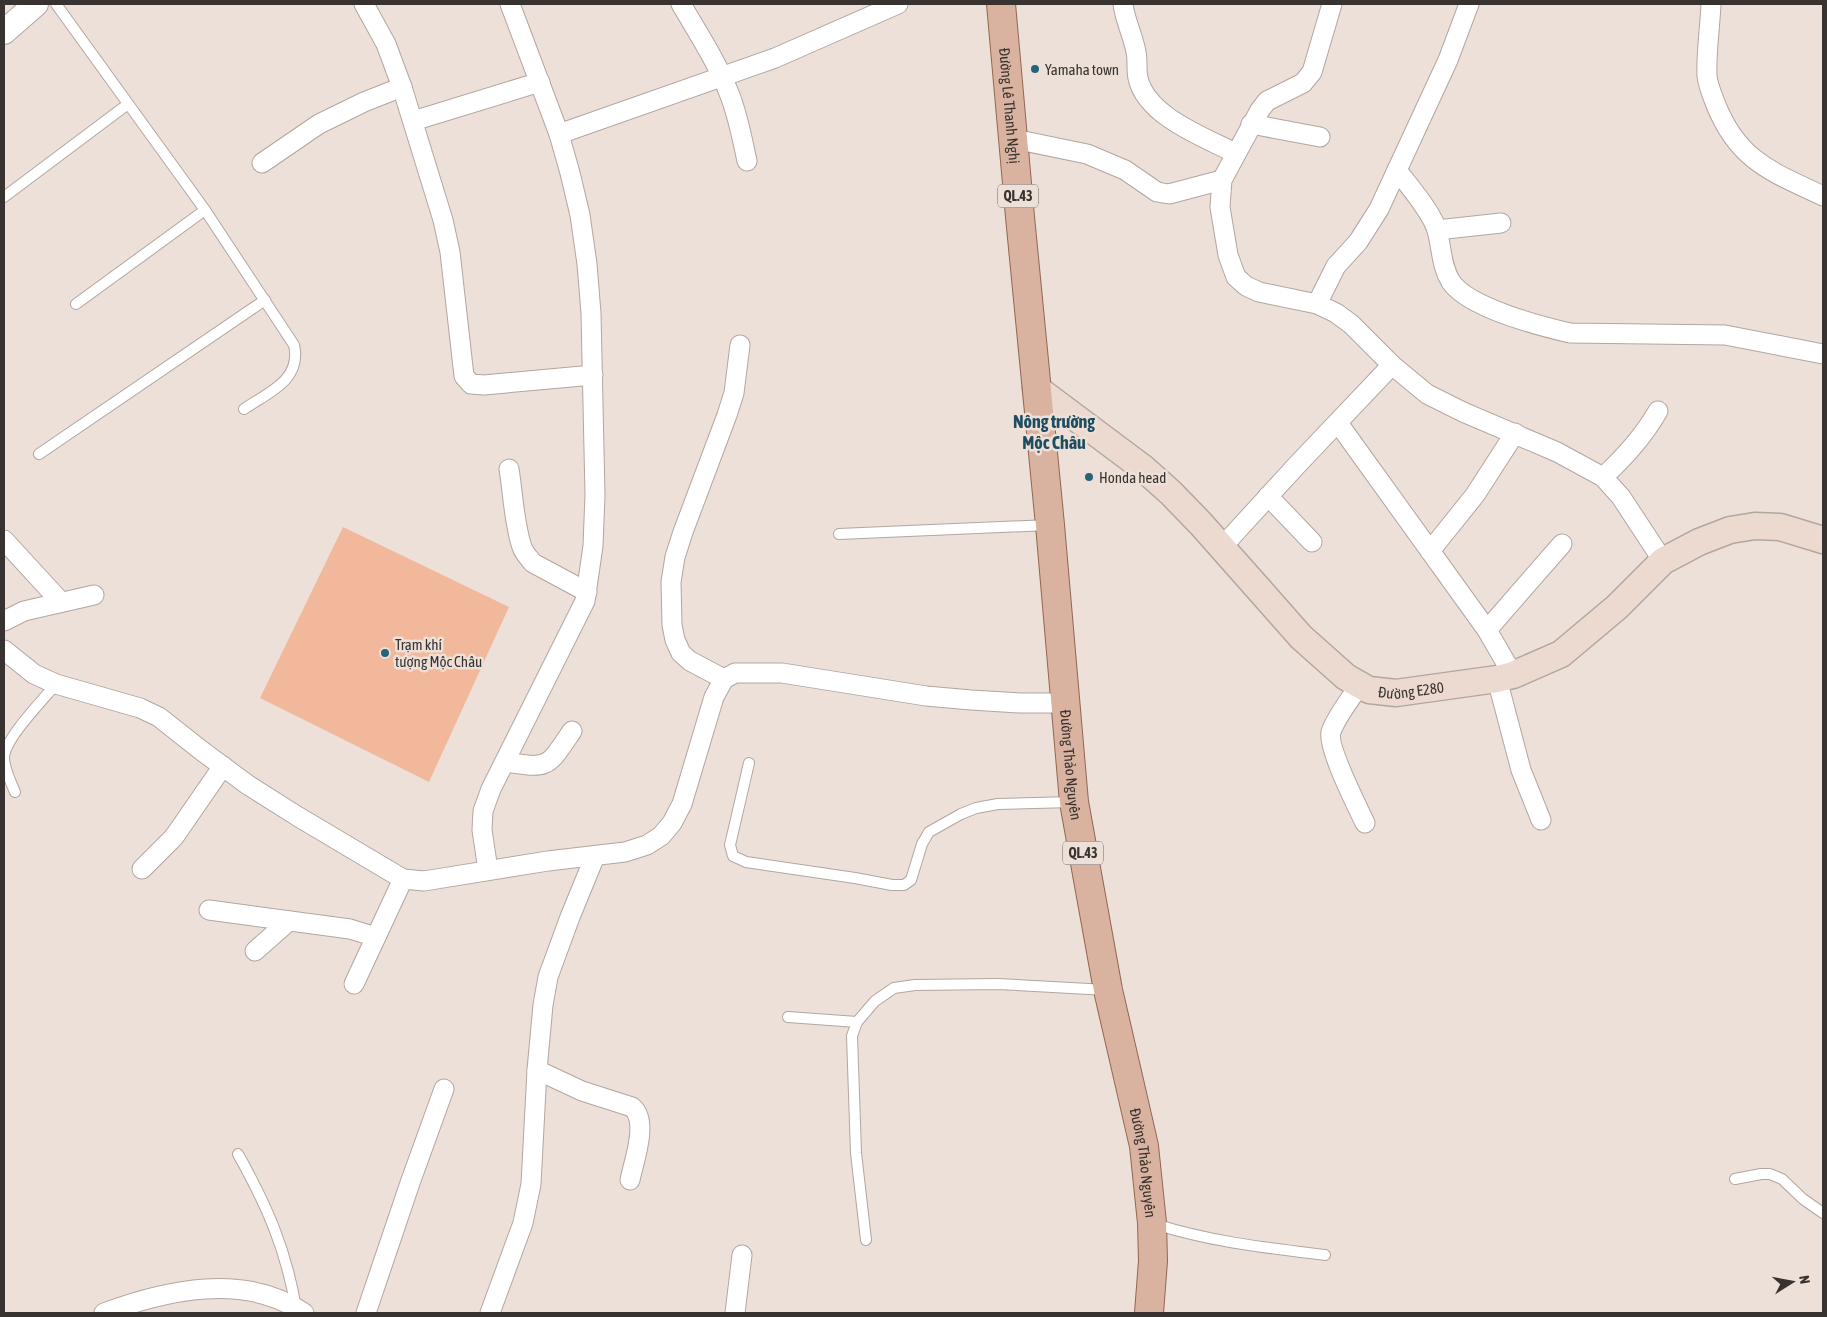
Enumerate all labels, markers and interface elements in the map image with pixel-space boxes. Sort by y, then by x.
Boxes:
street label: Đường Lê Thanh Nghị [996,47,1024,164]
place label: Yamaha town [1045,61,1119,78]
marker: Yamaha town [1029,63,1041,75]
road number: QL.43 [998,185,1038,208]
district label: Nông trường Mộc Châu [1013,411,1095,453]
place label: Honda head [1099,469,1166,486]
marker: Honda head [1083,471,1095,483]
place label: Trạm khí tượng Mộc Châu [395,636,482,670]
marker: Trạm khí tượng Mộc Châu [379,647,391,659]
street label: Đường E280 [1377,678,1445,702]
street label: Đường Thảo Nguyên [1058,709,1086,821]
road number: QL.43 [1063,841,1103,864]
street label: Đường Thảo Nguyên [1127,1106,1160,1218]
north arrow [1767,1257,1817,1307]
text: N [1796,1274,1813,1285]

